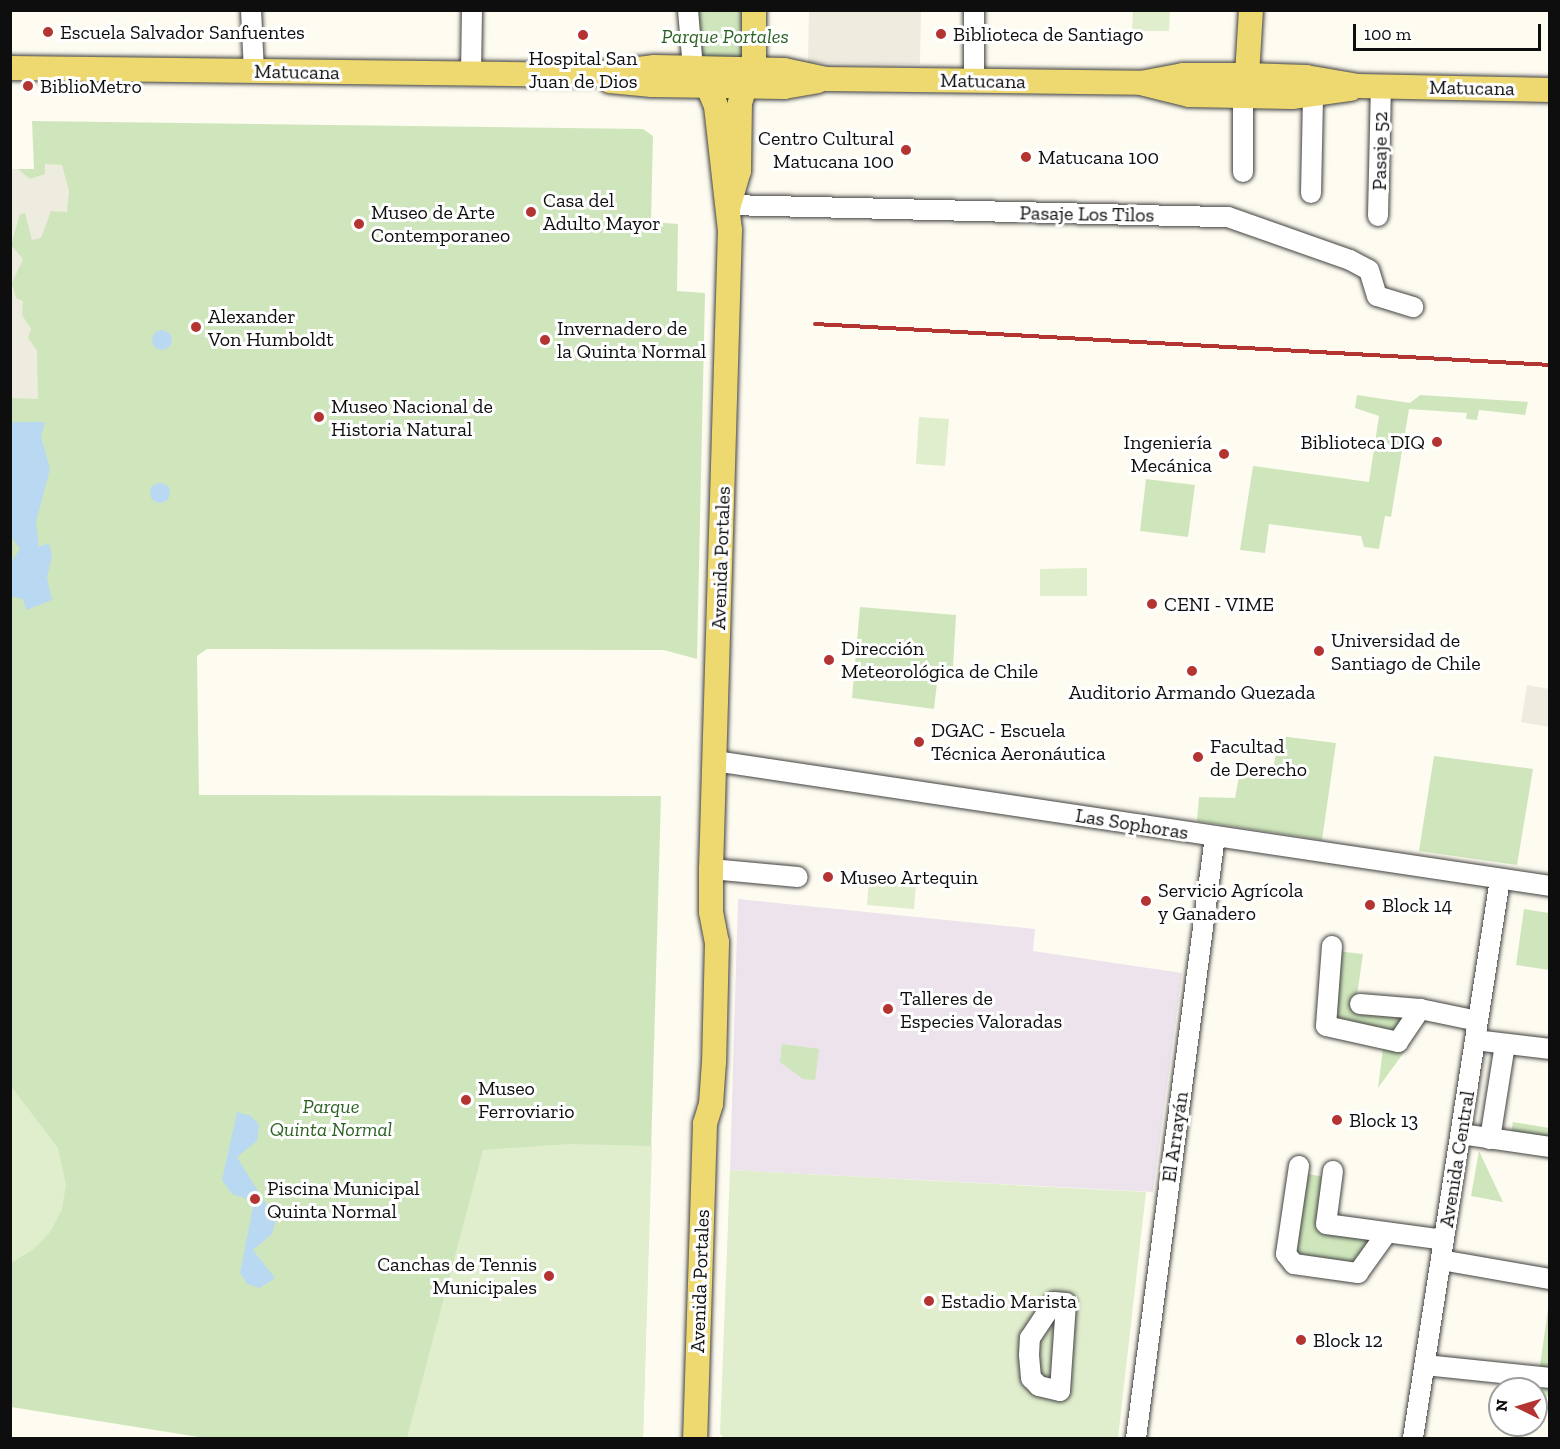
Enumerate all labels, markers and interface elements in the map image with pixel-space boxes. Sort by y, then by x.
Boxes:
scale bar [1356,12,1544,50]
place label: Escuela Salvador Sanfuentes [60,20,305,44]
place label: Biblioteca de Santiago [953,22,1143,46]
text: 100 m [1364,23,1411,45]
park label: Parque Portales [661,24,789,48]
marker: Escuela Salvador Sanfuentes [41,25,55,39]
marker: Hospital San Juan de Dios [574,26,592,44]
marker: Biblioteca de Santiago [934,27,948,41]
place label: Hospital San Juan de Dios [528,46,638,93]
street label: Matucana [254,59,340,85]
street label: Matucana [940,68,1026,94]
place label: BiblioMetro [40,74,142,98]
street label: Matucana [1429,75,1515,101]
marker: BiblioMetro [21,79,35,93]
street label: Pasaje 52 [1367,111,1393,191]
place label: Centro Cultural Matucana 100 [758,126,894,173]
marker: Centro Cultural Matucana 100 [899,143,913,157]
place label: Matucana 100 [1038,145,1159,169]
marker: Matucana 100 [1019,150,1033,164]
place label: Casa del Adulto Mayor [543,189,661,236]
place label: Museo de Arte Contemporaneo [371,201,510,248]
street label: Pasaje Los Tilos [1019,201,1155,227]
marker: Casa del Adulto Mayor [524,205,538,219]
marker: Museo de Arte Contemporaneo [352,217,366,231]
place label: Alexander Von Humboldt [208,304,334,351]
place label: Invernadero de la Quinta Normal [557,316,706,363]
marker: Alexander Von Humboldt [189,320,203,334]
marker: Invernadero de la Quinta Normal [538,333,552,347]
place label: Museo Nacional de Historia Natural [331,394,493,441]
marker: Museo Nacional de Historia Natural [312,410,326,424]
place label: Ingeniería Mecánica [1124,430,1212,477]
place label: Biblioteca DIQ [1300,430,1425,454]
marker: Biblioteca DIQ [1430,435,1444,449]
marker: Ingeniería Mecánica [1217,447,1231,461]
street label: Avenida Portales [706,486,736,630]
place label: CENI - VIME [1164,592,1275,616]
marker: CENI - VIME [1145,597,1159,611]
place label: Universidad de Santiago de Chile [1331,628,1481,675]
place label: Dirección Meteorológica de Chile [841,636,1038,683]
marker: Universidad de Santiago de Chile [1312,644,1326,658]
marker: Dirección Meteorológica de Chile [822,653,836,667]
marker: Auditorio Armando Quezada [1185,664,1199,678]
place label: Auditorio Armando Quezada [1068,680,1316,704]
place label: DGAC - Escuela Técnica Aeronáutica [931,718,1106,765]
place label: Facultad de Derecho [1210,734,1307,781]
marker: DGAC - Escuela Técnica Aeronáutica [912,735,926,749]
marker: Facultad de Derecho [1191,750,1205,764]
street label: Las Sophoras [1074,803,1190,845]
place label: Museo Artequin [840,865,979,889]
marker: Museo Artequin [821,870,835,884]
place label: Servicio Agrícola y Ganadero [1158,878,1304,925]
place label: Block 14 [1382,893,1452,917]
marker: Servicio Agrícola y Ganadero [1139,894,1153,908]
marker: Block 14 [1363,898,1377,912]
place label: Talleres de Especies Valoradas [900,986,1063,1033]
marker: Talleres de Especies Valoradas [881,1002,895,1016]
place label: Museo Ferroviario [478,1076,575,1123]
street label: Avenida Central [1434,1089,1480,1229]
street label: El Arrayán [1157,1090,1193,1184]
marker: Museo Ferroviario [459,1093,473,1107]
park label: Parque Quinta Normal [270,1094,392,1141]
place label: Block 13 [1349,1108,1418,1132]
marker: Block 13 [1330,1113,1344,1127]
place label: Piscina Municipal Quinta Normal [267,1176,420,1223]
marker: Piscina Municipal Quinta Normal [248,1192,262,1206]
street label: Avenida Portales [685,1209,715,1353]
place label: Canchas de Tennis Municipales [377,1252,537,1299]
marker: Canchas de Tennis Municipales [542,1269,556,1283]
place label: Estadio Marista [941,1289,1077,1313]
marker: Estadio Marista [922,1294,936,1308]
place label: Block 12 [1313,1328,1383,1352]
marker: Block 12 [1294,1333,1308,1347]
north arrow [1488,1377,1548,1437]
text: N [1492,1399,1512,1412]

